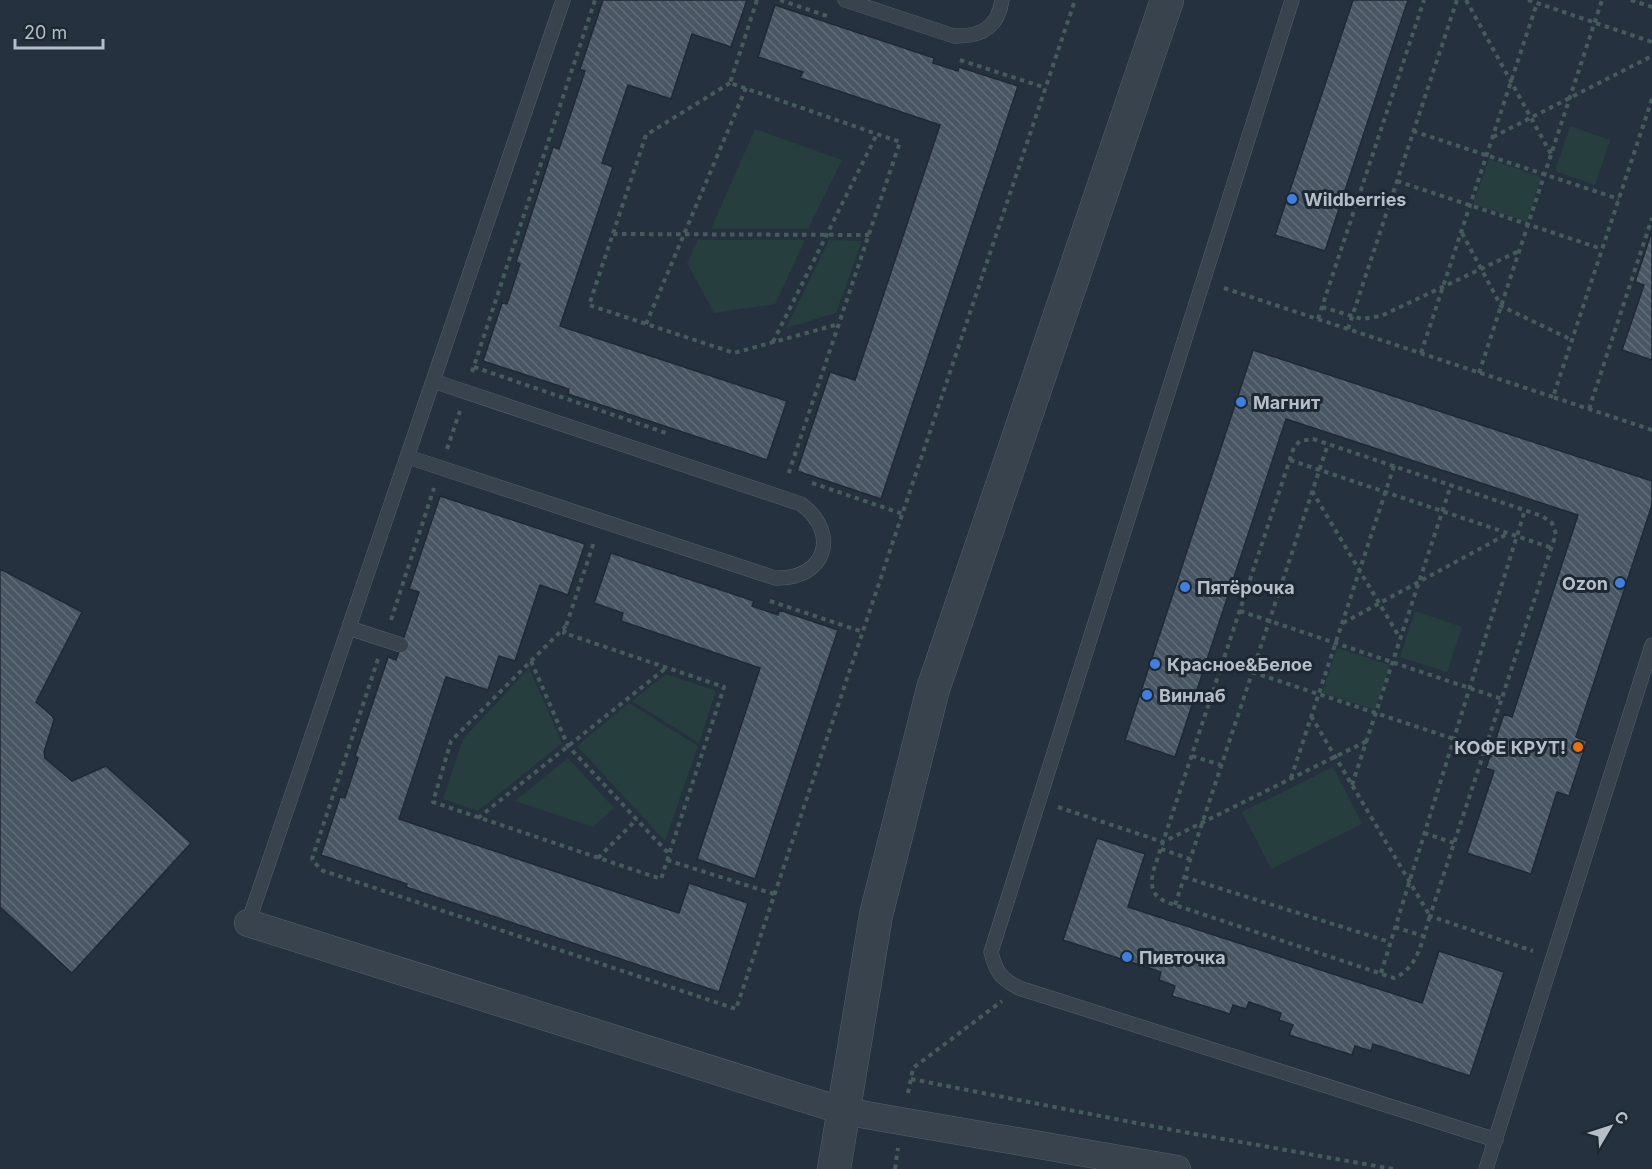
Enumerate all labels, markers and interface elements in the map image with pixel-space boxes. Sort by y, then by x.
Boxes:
scale bar [15,12,104,50]
text: 20 m [24,22,67,43]
place label: Wildberries [1304,189,1406,210]
marker: Wildberries [1285,192,1299,206]
place label: Магнит [1253,392,1320,413]
marker: Магнит [1234,395,1248,409]
place label: Ozon [1562,573,1608,594]
marker: Ozon [1613,576,1627,590]
place label: Пятёрочка [1197,577,1295,598]
marker: Пятёрочка [1178,580,1192,594]
place label: Красное&Белое [1167,654,1313,675]
marker: Красное&Белое [1148,657,1162,671]
place label: Винлаб [1159,685,1226,706]
marker: Винлаб [1140,688,1154,702]
place label: КОФЕ КРУТ! [1454,737,1566,758]
marker: КОФЕ КРУТ! [1571,740,1585,754]
place label: Пивточка [1139,947,1226,968]
marker: Пивточка [1120,950,1134,964]
north arrow [1580,1097,1640,1157]
text: С [1610,1107,1633,1129]

